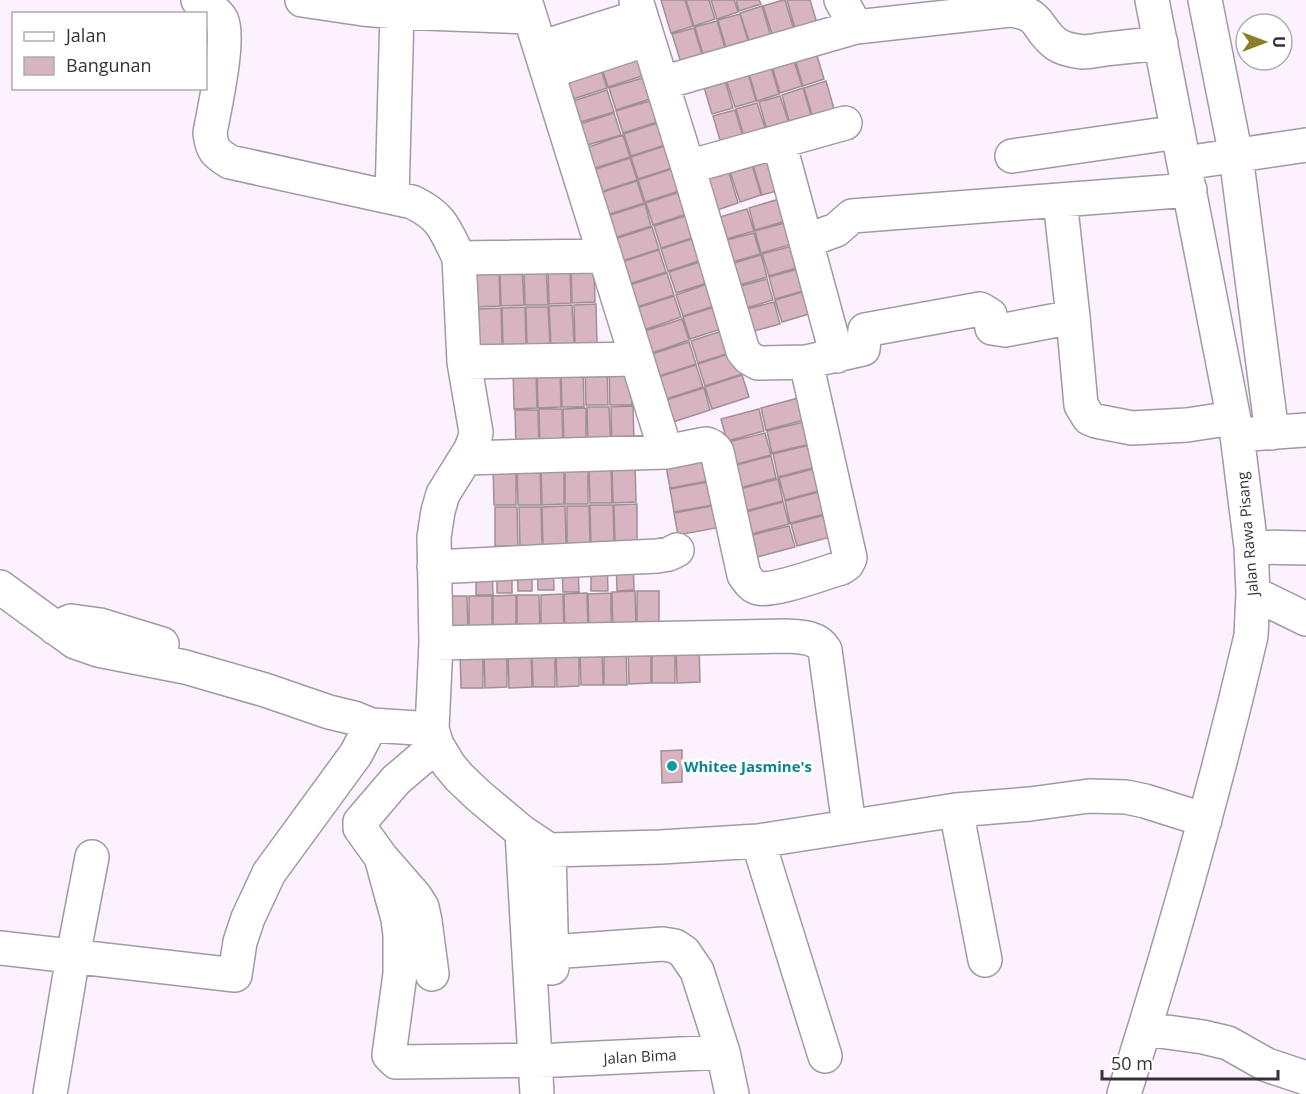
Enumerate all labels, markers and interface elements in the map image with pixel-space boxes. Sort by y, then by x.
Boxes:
legend [12,12,207,90]
north arrow [1234,12,1294,72]
text: Jalan [64,23,106,47]
text: U [1268,36,1290,48]
text: Bangunan [66,53,152,77]
street label: Jalan Rawa Pisang [1232,471,1263,599]
place label: Whitee Jasmine's [684,756,812,776]
marker: Whitee Jasmine's [665,759,679,773]
scale bar [1102,1043,1278,1081]
street label: Jalan Bima [601,1044,677,1068]
text: 50 m [1111,1051,1153,1075]

